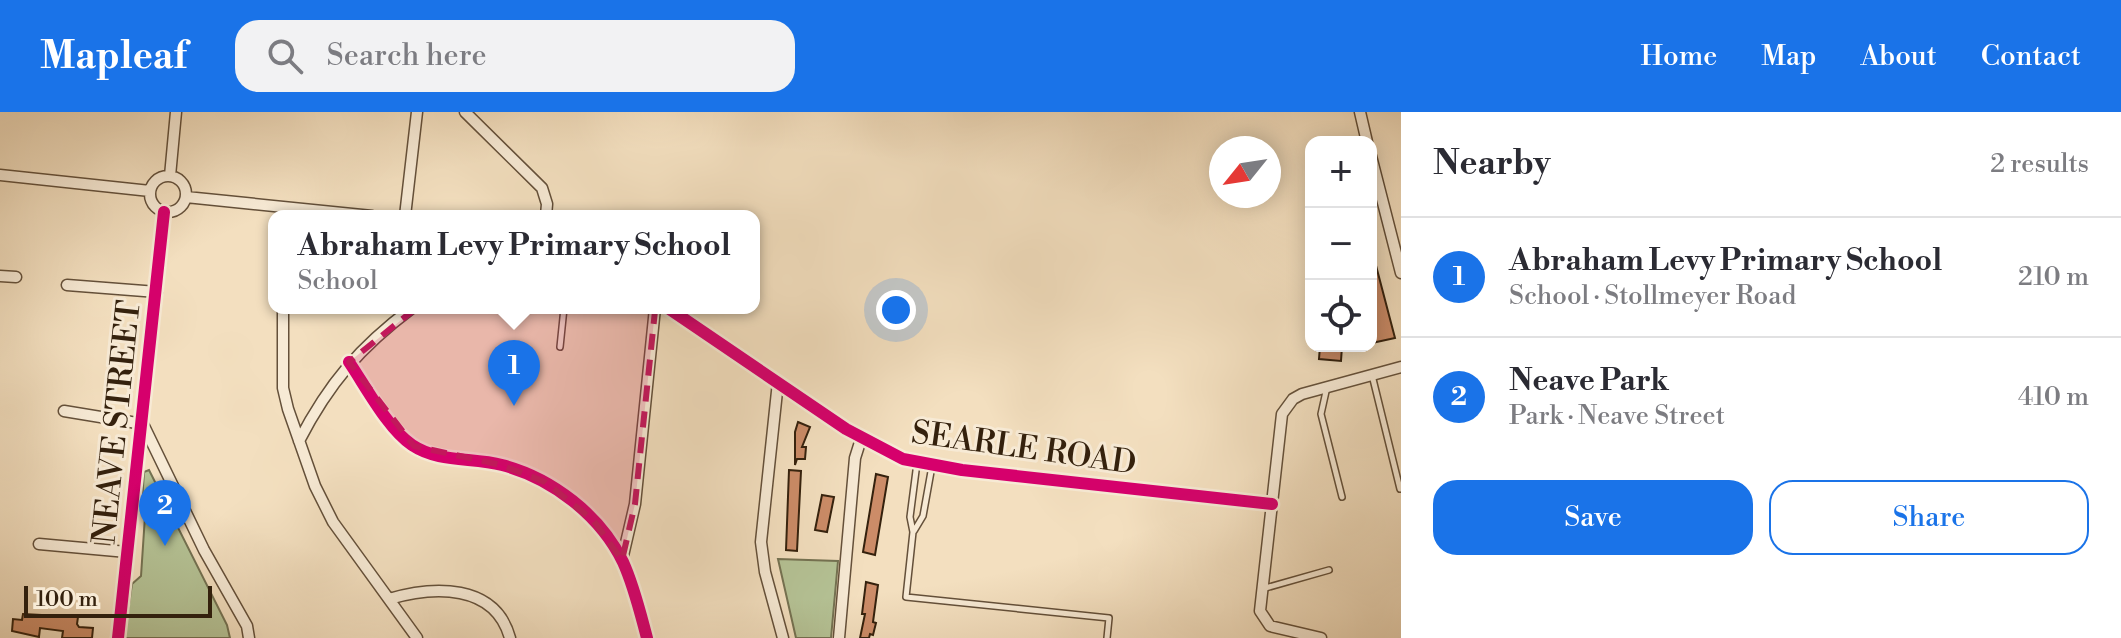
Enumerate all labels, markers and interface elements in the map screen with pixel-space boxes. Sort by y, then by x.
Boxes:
search box [235,20,795,92]
text: Mapleaf [40,33,187,80]
icon: search [263,34,307,78]
text: Search here [327,37,487,75]
text: Home [1641,39,1717,74]
text: Map [1761,39,1816,74]
text: About [1860,39,1937,74]
text: Contact [1981,39,2081,74]
north arrow [1209,136,1281,208]
map controls [1305,136,1377,352]
button: + [1305,136,1377,208]
text: Nearby [1433,143,1551,185]
text: 2 results [1990,148,2089,180]
button: − [1305,208,1377,280]
popup [268,210,760,314]
text: Abraham Levy Primary School [297,227,731,265]
text: Abraham Levy Primary School [1509,242,1942,280]
text: 1 [1453,261,1465,293]
text: 210 m [2018,261,2089,293]
text: School [297,265,378,297]
button: locate [1305,280,1377,352]
text: School · Stollmeyer Road [1509,280,1796,312]
your location [876,290,916,330]
street label: NEAVE STREET [84,298,150,546]
pin: 1 [488,340,540,406]
text: Neave Park [1509,362,1669,400]
text: 2 [1451,381,1467,413]
text: 410 m [2018,381,2089,413]
text: Park · Neave Street [1509,400,1725,432]
street label: SEARLE ROAD [909,412,1139,484]
pin: 2 [139,480,191,546]
button: Save [1433,480,1753,555]
button: Share [1769,480,2089,555]
scale bar [24,582,212,618]
text: 100 m [36,586,98,613]

